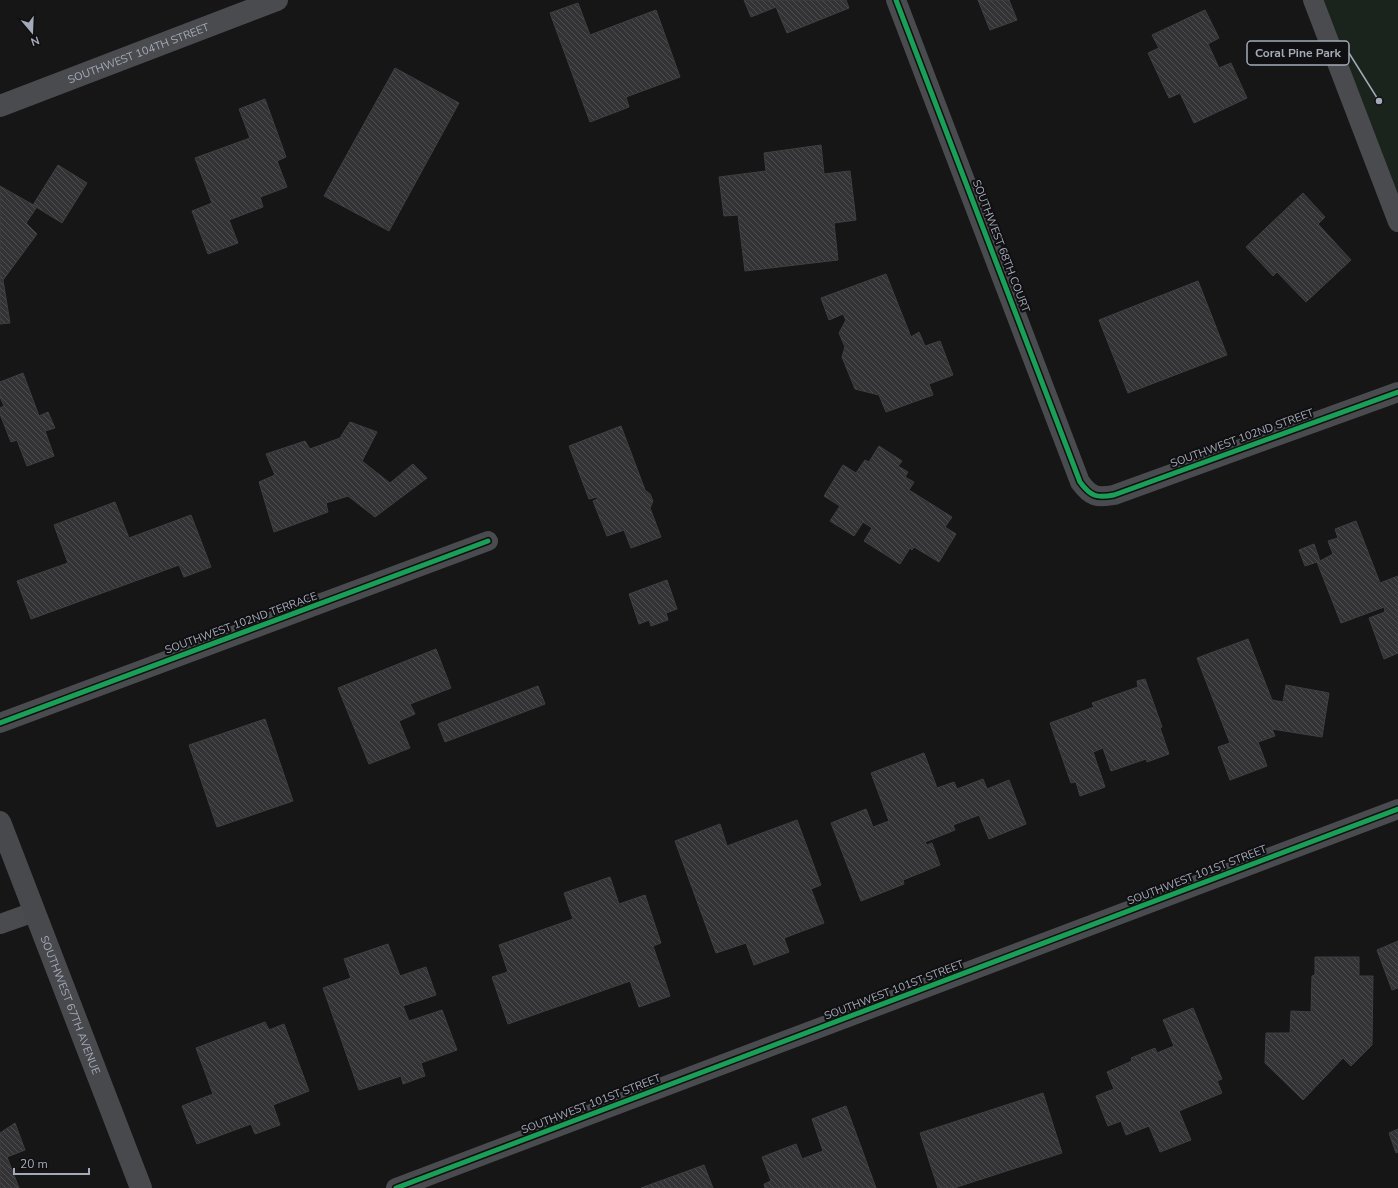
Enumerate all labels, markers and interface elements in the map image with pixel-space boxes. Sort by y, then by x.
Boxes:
north arrow [12,12,52,52]
street label: SOUTHWEST 104TH STREET [65,19,211,87]
text: N [29,33,41,49]
callout: Coral Pine Park [1247,41,1349,65]
text: Coral Pine Park [1255,45,1341,61]
street label: SOUTHWEST 68TH COURT [969,177,1033,315]
street label: SOUTHWEST 102ND STREET [1168,405,1316,471]
street label: SOUTHWEST 102ND TERRACE [163,588,319,658]
street label: SOUTHWEST 101ST STREET [1125,841,1269,909]
street label: SOUTHWEST 67TH AVENUE [37,933,104,1077]
street label: SOUTHWEST 101ST STREET [822,956,966,1024]
street label: SOUTHWEST 101ST STREET [519,1070,663,1138]
scale bar [14,1150,89,1176]
text: 20 m [20,1156,48,1172]

